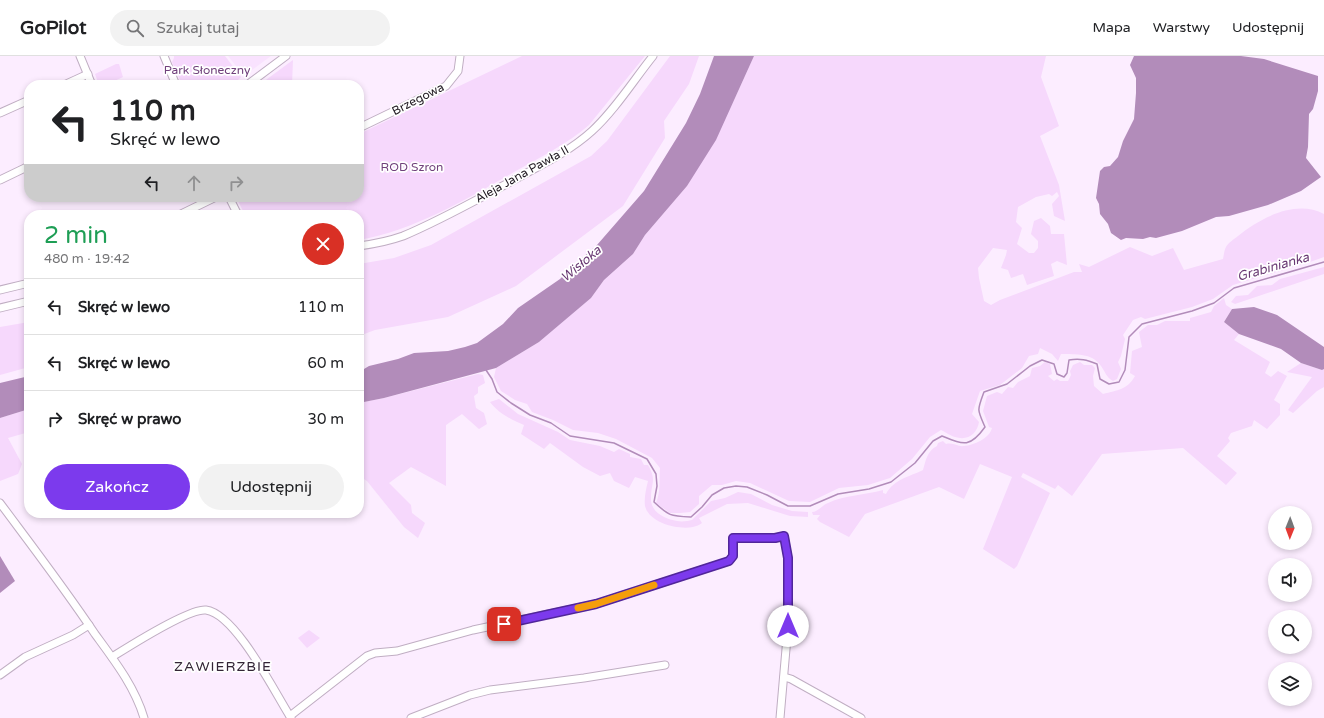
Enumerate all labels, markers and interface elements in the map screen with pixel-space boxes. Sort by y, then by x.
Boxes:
search box [110,10,390,46]
text: GoPilot [20,17,86,39]
icon: search [124,17,146,39]
text: Szukaj tutaj [156,19,239,37]
text: Mapa [1093,19,1131,36]
text: Warstwy [1153,19,1210,36]
text: Udostępnij [1232,19,1304,36]
park label: Park Słoneczny [164,63,251,77]
street label: Brzegowa [390,80,446,118]
text: 110 m [110,94,196,128]
icon: left [44,96,96,148]
text: Skręć w lewo [110,128,220,150]
street label: Aleja Jana Pawła II [473,142,571,206]
park label: ROD Szron [381,160,443,174]
icon: left [141,172,163,194]
icon: ahead [183,172,205,194]
icon: right [225,172,247,194]
text: 2 min [44,221,108,250]
button: close [302,223,344,265]
water label: Wisłoka [557,242,605,286]
water label: Grabinianka [1235,249,1312,285]
text: 480 m · 19:42 [44,251,130,267]
icon: left [44,296,66,318]
text: Skręć w lewo [78,298,170,316]
text: 110 m [298,298,344,316]
icon: left [44,352,66,374]
text: Skręć w lewo [78,354,170,372]
text: 60 m [307,354,344,372]
icon: right [44,408,66,430]
text: Skręć w prawo [78,410,181,428]
text: 30 m [307,410,344,428]
button: Zakończ [44,464,190,510]
button: Udostępnij [198,464,344,510]
north arrow [1268,506,1312,550]
map controls [1268,506,1312,706]
button: sound [1268,558,1312,602]
position arrow [767,605,809,647]
pin [487,607,521,641]
button: search [1268,610,1312,654]
icon: arrive [493,613,515,635]
district label: ZAWIERZBIE [174,658,272,675]
button: layers [1268,662,1312,706]

